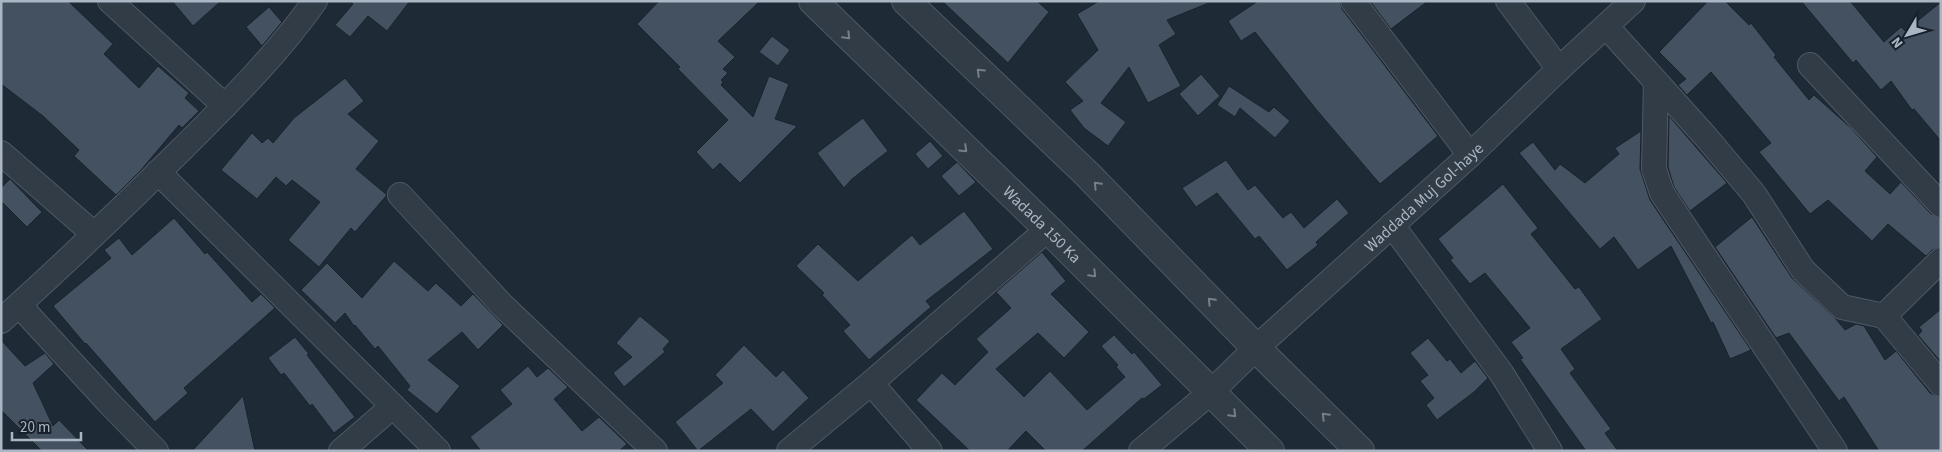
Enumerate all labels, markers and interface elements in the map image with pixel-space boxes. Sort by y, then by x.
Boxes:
north arrow [1882,10,1932,60]
one-way arrow [841,30,850,39]
text: N [1887,33,1908,52]
one-way arrow [977,69,986,78]
street label: Waddada Muj Gol-haye [1360,138,1489,257]
one-way arrow [959,143,968,152]
street label: Wadada 150 Ka [998,181,1086,268]
one-way arrow [1094,181,1103,190]
one-way arrow [1087,268,1096,277]
one-way arrow [1207,298,1216,307]
one-way arrow [1227,408,1236,417]
scale bar [12,410,81,442]
one-way arrow [1322,413,1331,422]
text: 20 m [20,417,50,438]

